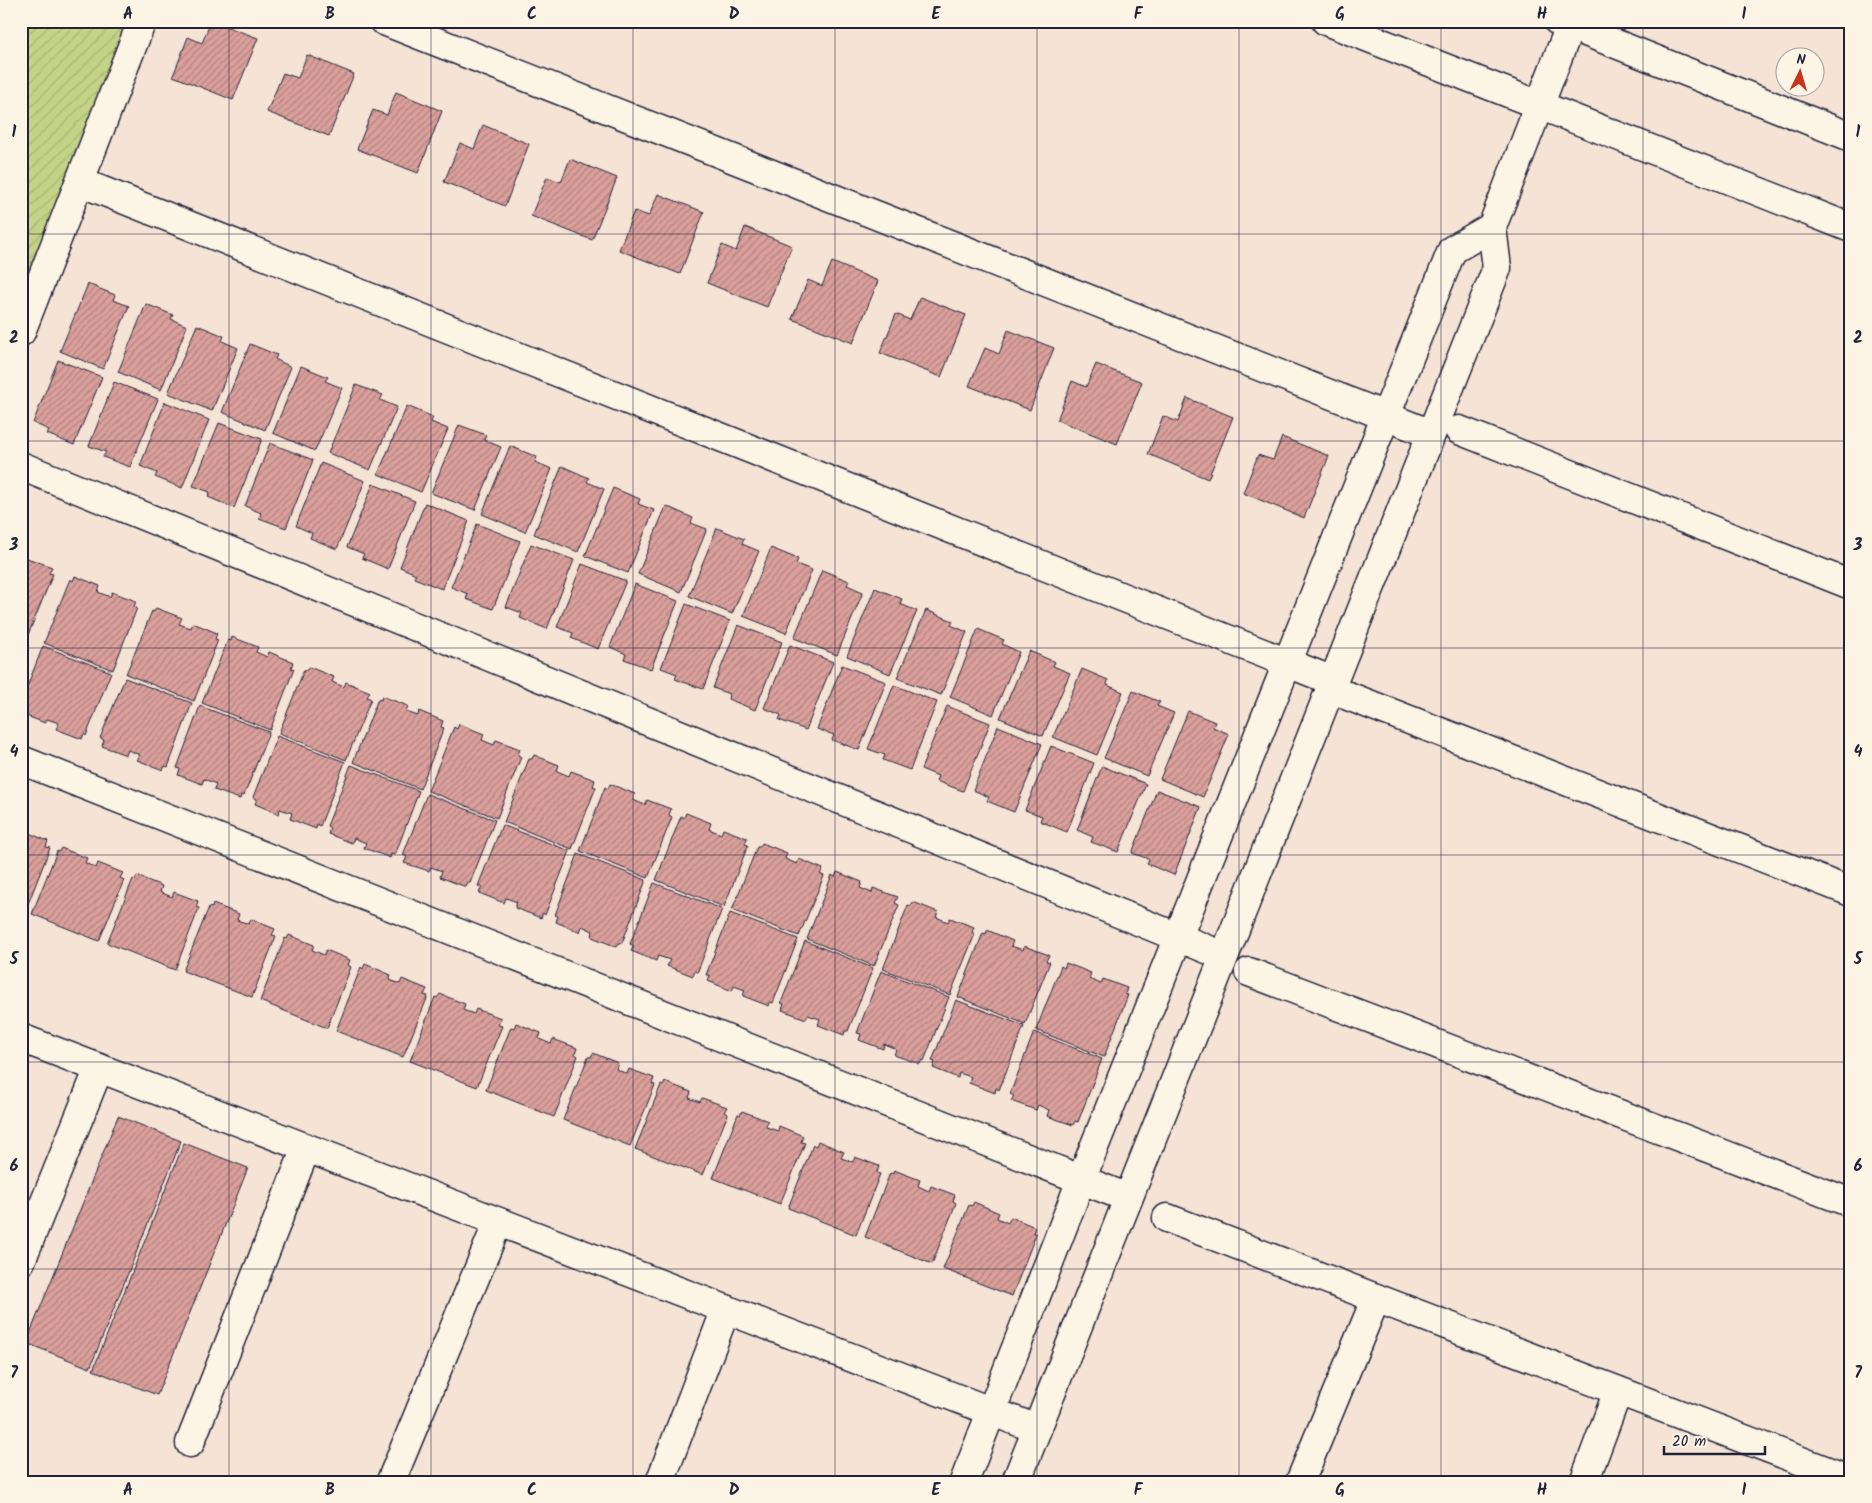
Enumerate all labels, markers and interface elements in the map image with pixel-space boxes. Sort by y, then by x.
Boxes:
text: A [123,2,133,27]
text: B [325,2,335,27]
text: C [527,2,537,27]
text: D [729,2,740,27]
text: E [932,2,942,27]
text: F [1134,2,1144,27]
text: G [1335,2,1345,27]
text: H [1537,2,1547,27]
text: I [1742,2,1747,27]
north arrow [1774,48,1824,98]
text: N [1796,49,1807,71]
text: 1 [12,120,17,145]
text: 1 [1856,120,1861,145]
text: 2 [9,326,19,351]
text: 2 [1853,326,1863,351]
text: 3 [9,533,19,558]
text: 3 [1853,533,1863,558]
text: 4 [10,740,19,765]
text: 4 [1854,740,1863,765]
text: 5 [9,947,20,972]
text: 5 [1853,947,1864,972]
text: 6 [10,1154,19,1179]
text: 6 [1854,1154,1863,1179]
text: 7 [10,1361,18,1386]
text: 7 [1854,1361,1862,1386]
scale bar [1664,1423,1766,1455]
text: 20 m [1672,1430,1706,1454]
text: A [123,1478,133,1503]
text: B [325,1478,335,1503]
text: C [527,1478,537,1503]
text: D [729,1478,740,1503]
text: E [932,1478,942,1503]
text: F [1134,1478,1144,1503]
text: G [1335,1478,1345,1503]
text: H [1537,1478,1547,1503]
text: I [1742,1478,1747,1503]

